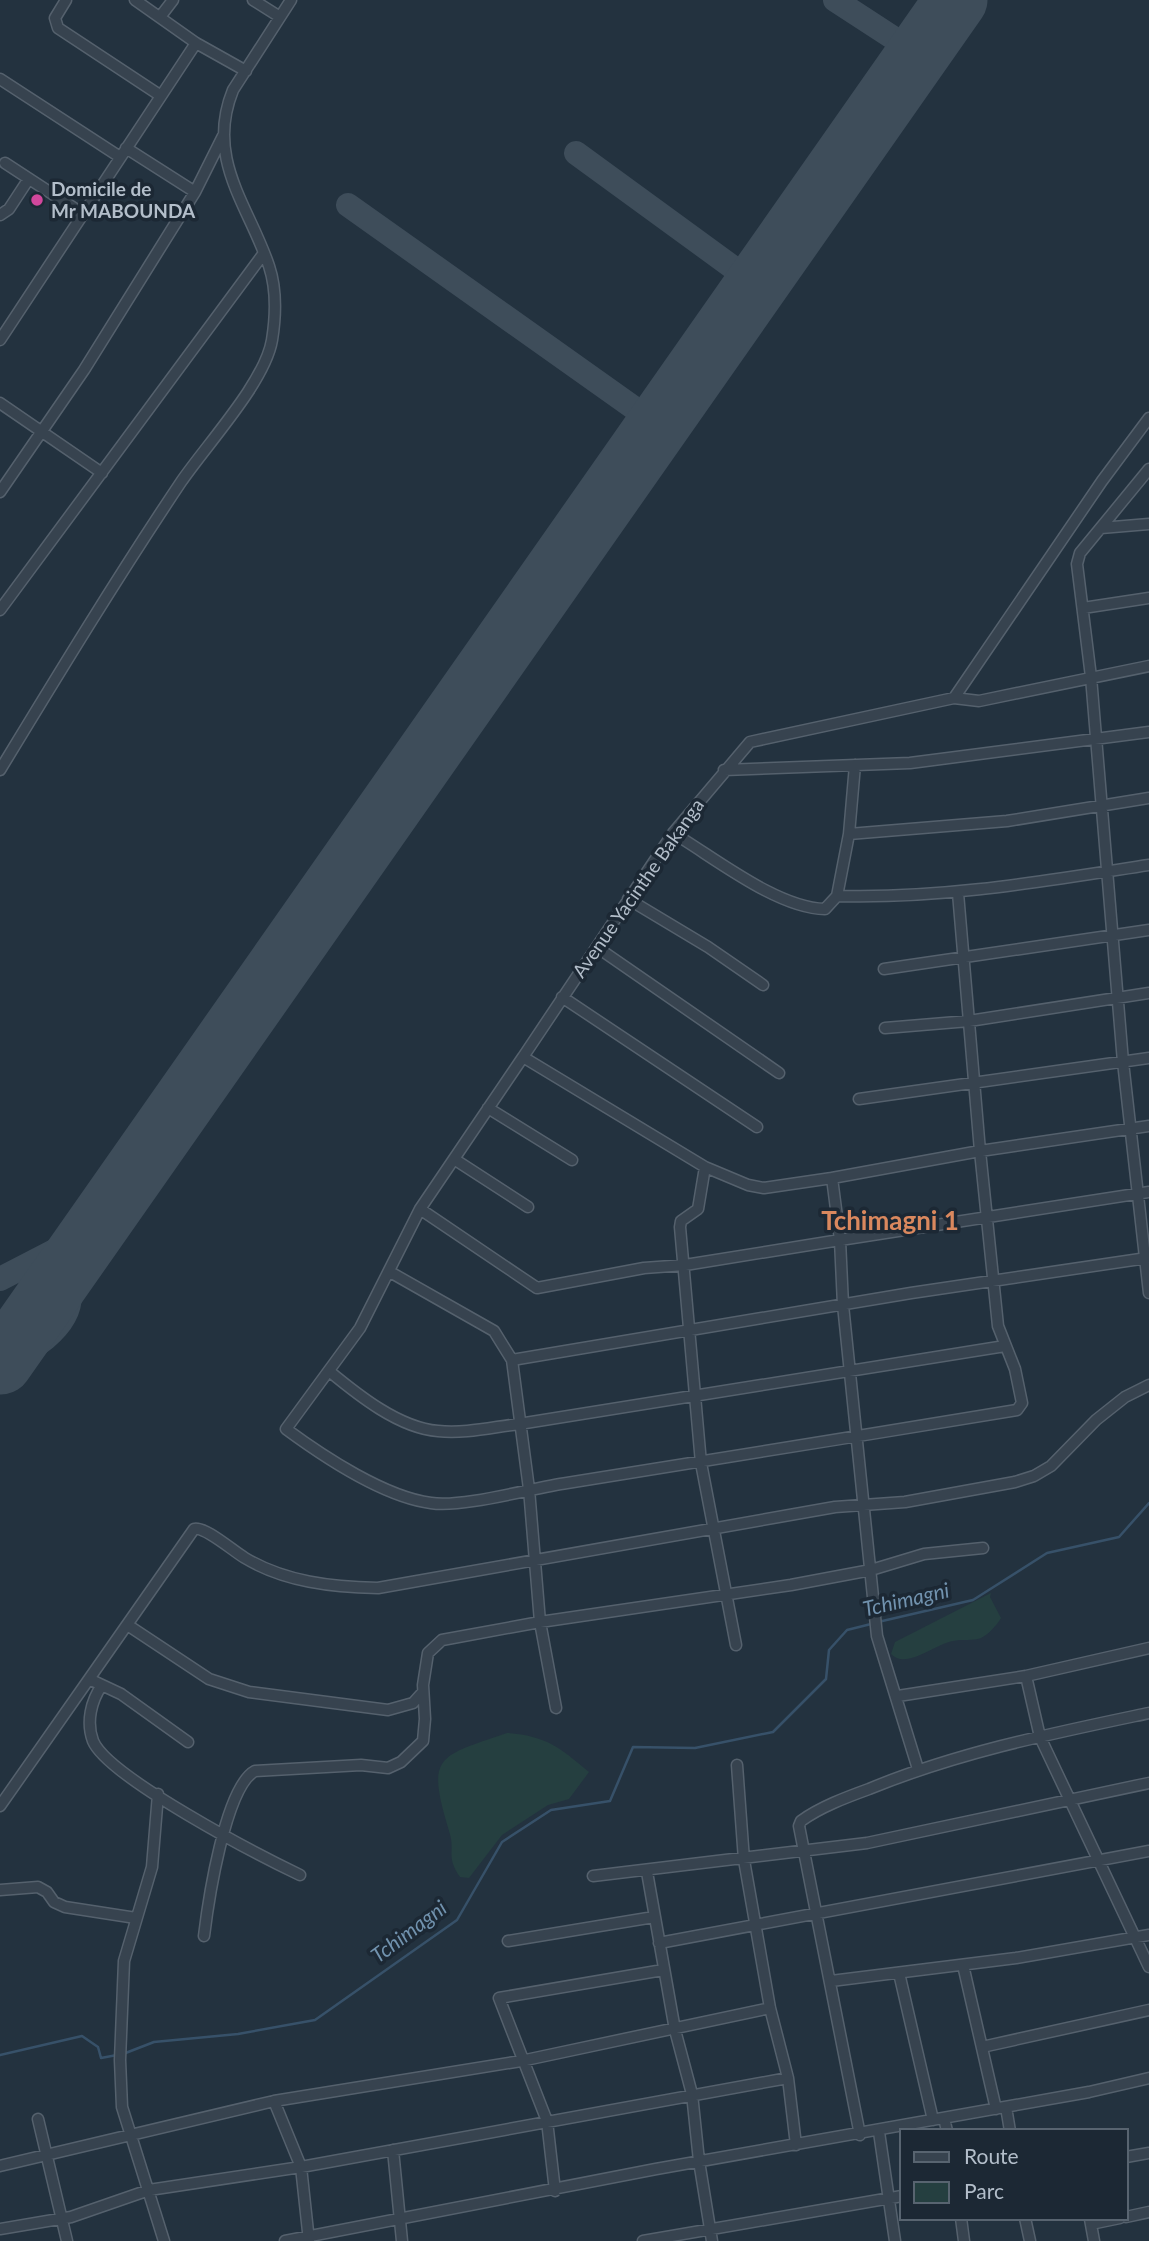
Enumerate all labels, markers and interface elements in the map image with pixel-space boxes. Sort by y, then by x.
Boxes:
place label: Domicile de Mr MABOUNDA [51,177,196,222]
marker: Domicile de Mr MABOUNDA [29,192,45,208]
street label: Avenue Yacinthe Bakanga [567,794,708,982]
district label: Tchimagni 1 [821,1204,959,1236]
water label: Tchimagni [860,1576,952,1621]
water label: Tchimagni [365,1894,451,1967]
legend [900,2129,1128,2220]
text: Route [964,2143,1019,2168]
text: Parc [964,2178,1004,2203]

